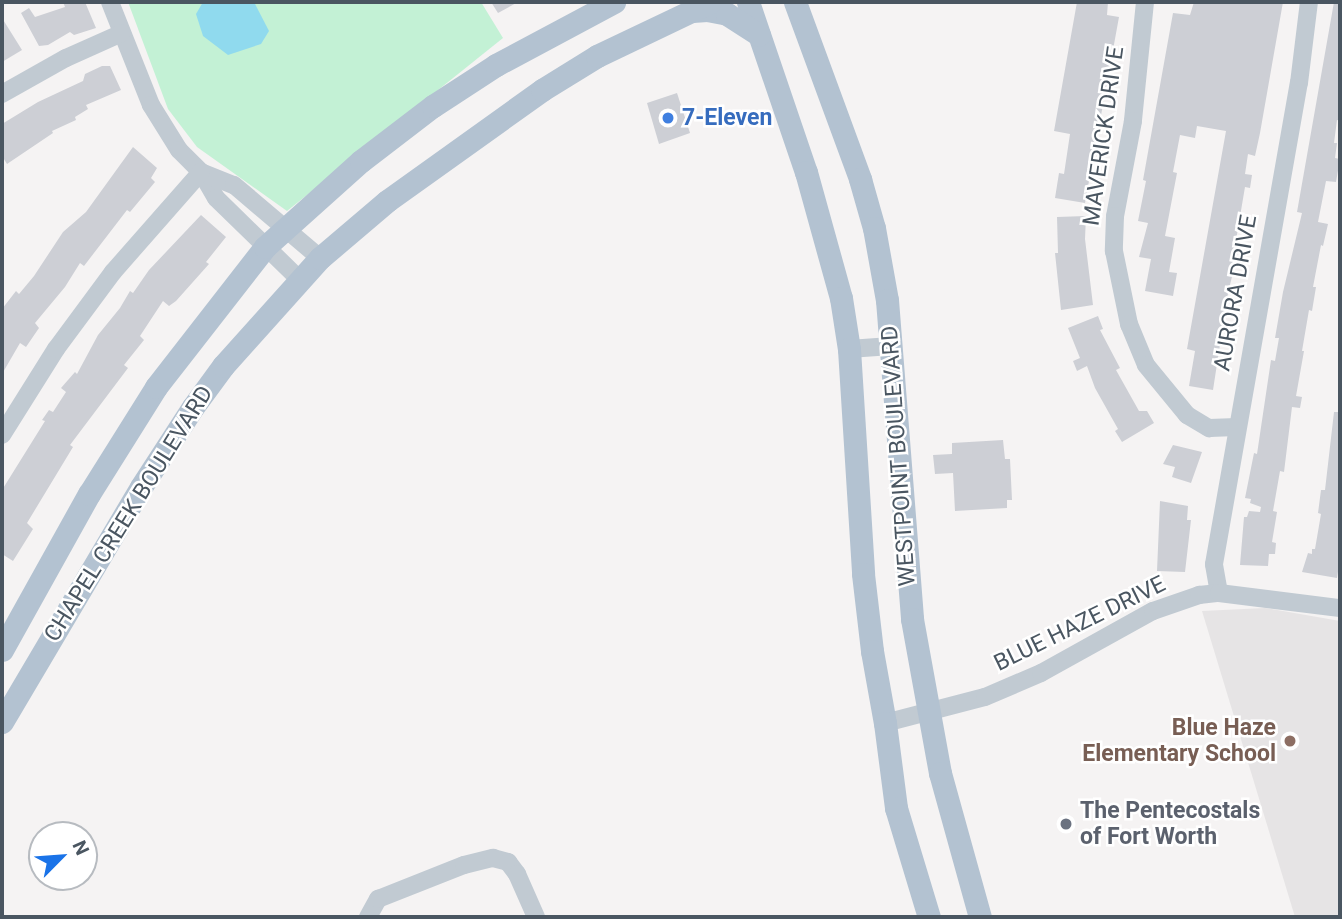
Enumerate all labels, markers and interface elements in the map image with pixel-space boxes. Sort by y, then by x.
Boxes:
street label: MAVERICK DRIVE [1078,45,1130,227]
place label: 7-Eleven [682,104,772,132]
marker: 7-Eleven [660,110,676,126]
street label: AURORA DRIVE [1209,213,1263,373]
street label: WESTPOINT BOULEVARD [876,325,922,587]
street label: CHAPEL CREEK BOULEVARD [39,381,219,647]
street label: BLUE HAZE DRIVE [990,571,1170,677]
place label: Blue Haze Elementary School [1082,714,1276,768]
marker: Blue Haze Elementary School [1282,733,1298,749]
place label: The Pentecostals of Fort Worth [1080,797,1260,851]
marker: The Pentecostals of Fort Worth [1058,816,1074,832]
north arrow [28,821,98,891]
text: N [67,837,94,859]

